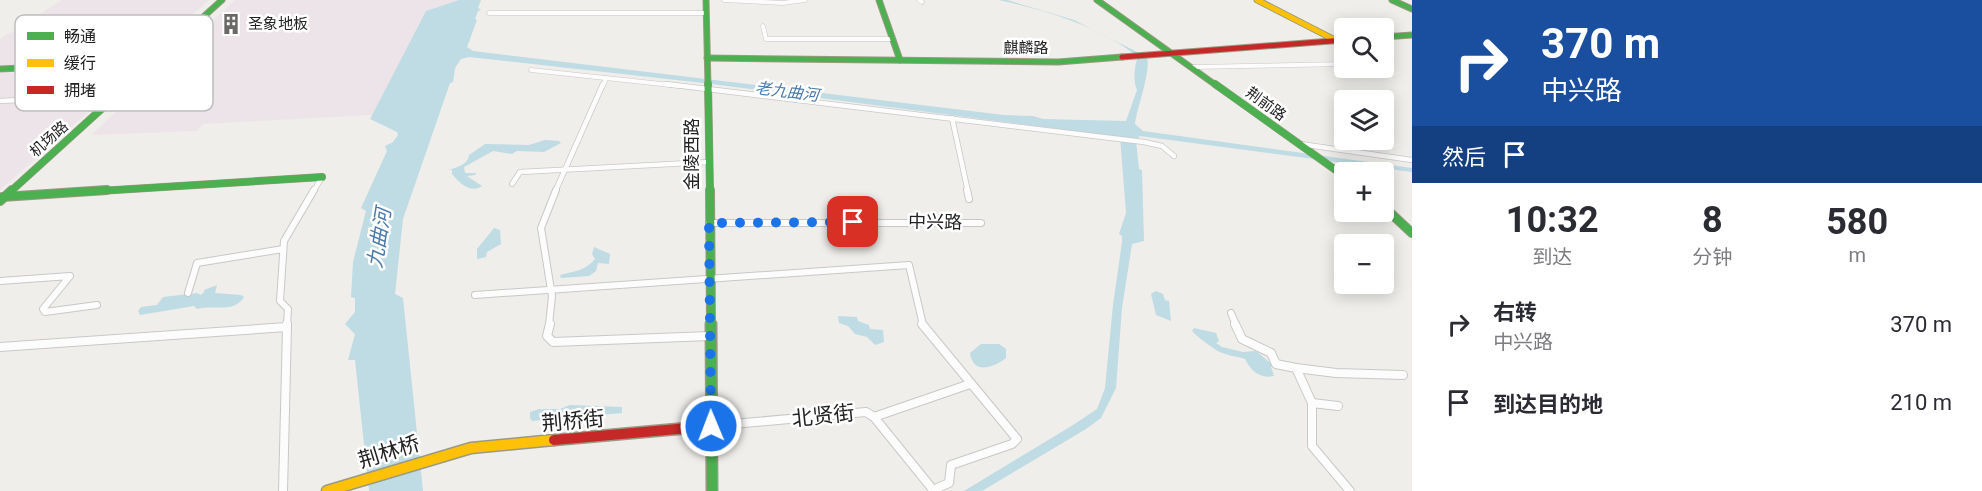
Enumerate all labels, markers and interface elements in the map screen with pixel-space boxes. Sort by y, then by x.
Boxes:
building icon: 圣象地板 [219,12,243,36]
legend [15,15,213,111]
place label: 圣象地板 [248,15,308,33]
map controls [1334,18,1394,294]
button: search [1334,18,1394,78]
text: 370 m [1541,19,1660,68]
icon: right [1442,24,1520,102]
text: 畅通 [64,27,96,46]
street label: 麒麟路 [1003,39,1049,57]
text: 缓行 [64,54,96,73]
text: 中兴路 [1541,75,1622,107]
water label: 老九曲河 [754,78,823,105]
text: 拥堵 [64,81,96,100]
street label: 荆前路 [1243,83,1289,125]
button: layers [1334,90,1394,150]
street label: 机场路 [26,117,72,161]
street label: 金陵西路 [681,118,702,190]
icon: arrive [1498,138,1531,171]
text: 然后 [1442,145,1486,170]
button: + [1334,162,1394,222]
pin [827,196,878,247]
text: 10:32 [1506,199,1599,241]
text: 8 [1702,199,1723,241]
text: 580 [1826,201,1888,243]
water label: 九曲河 [362,203,396,270]
icon: arrive [836,205,869,238]
street label: 中兴路 [908,211,962,232]
button: − [1334,234,1394,294]
text: m [1848,243,1866,267]
text: 到达 [1532,245,1572,269]
text: 分钟 [1692,245,1732,269]
text: 右转 [1493,300,1537,325]
icon: right [1442,308,1475,341]
text: 370 m [1890,312,1952,337]
text: 中兴路 [1493,330,1553,354]
icon: arrive [1442,386,1475,419]
text: 210 m [1890,390,1952,415]
text: 到达目的地 [1493,392,1603,417]
position arrow [679,394,743,458]
street label: 北贤街 [790,401,856,431]
street label: 荆桥街 [541,406,605,436]
street label: 荆林桥 [355,431,423,473]

